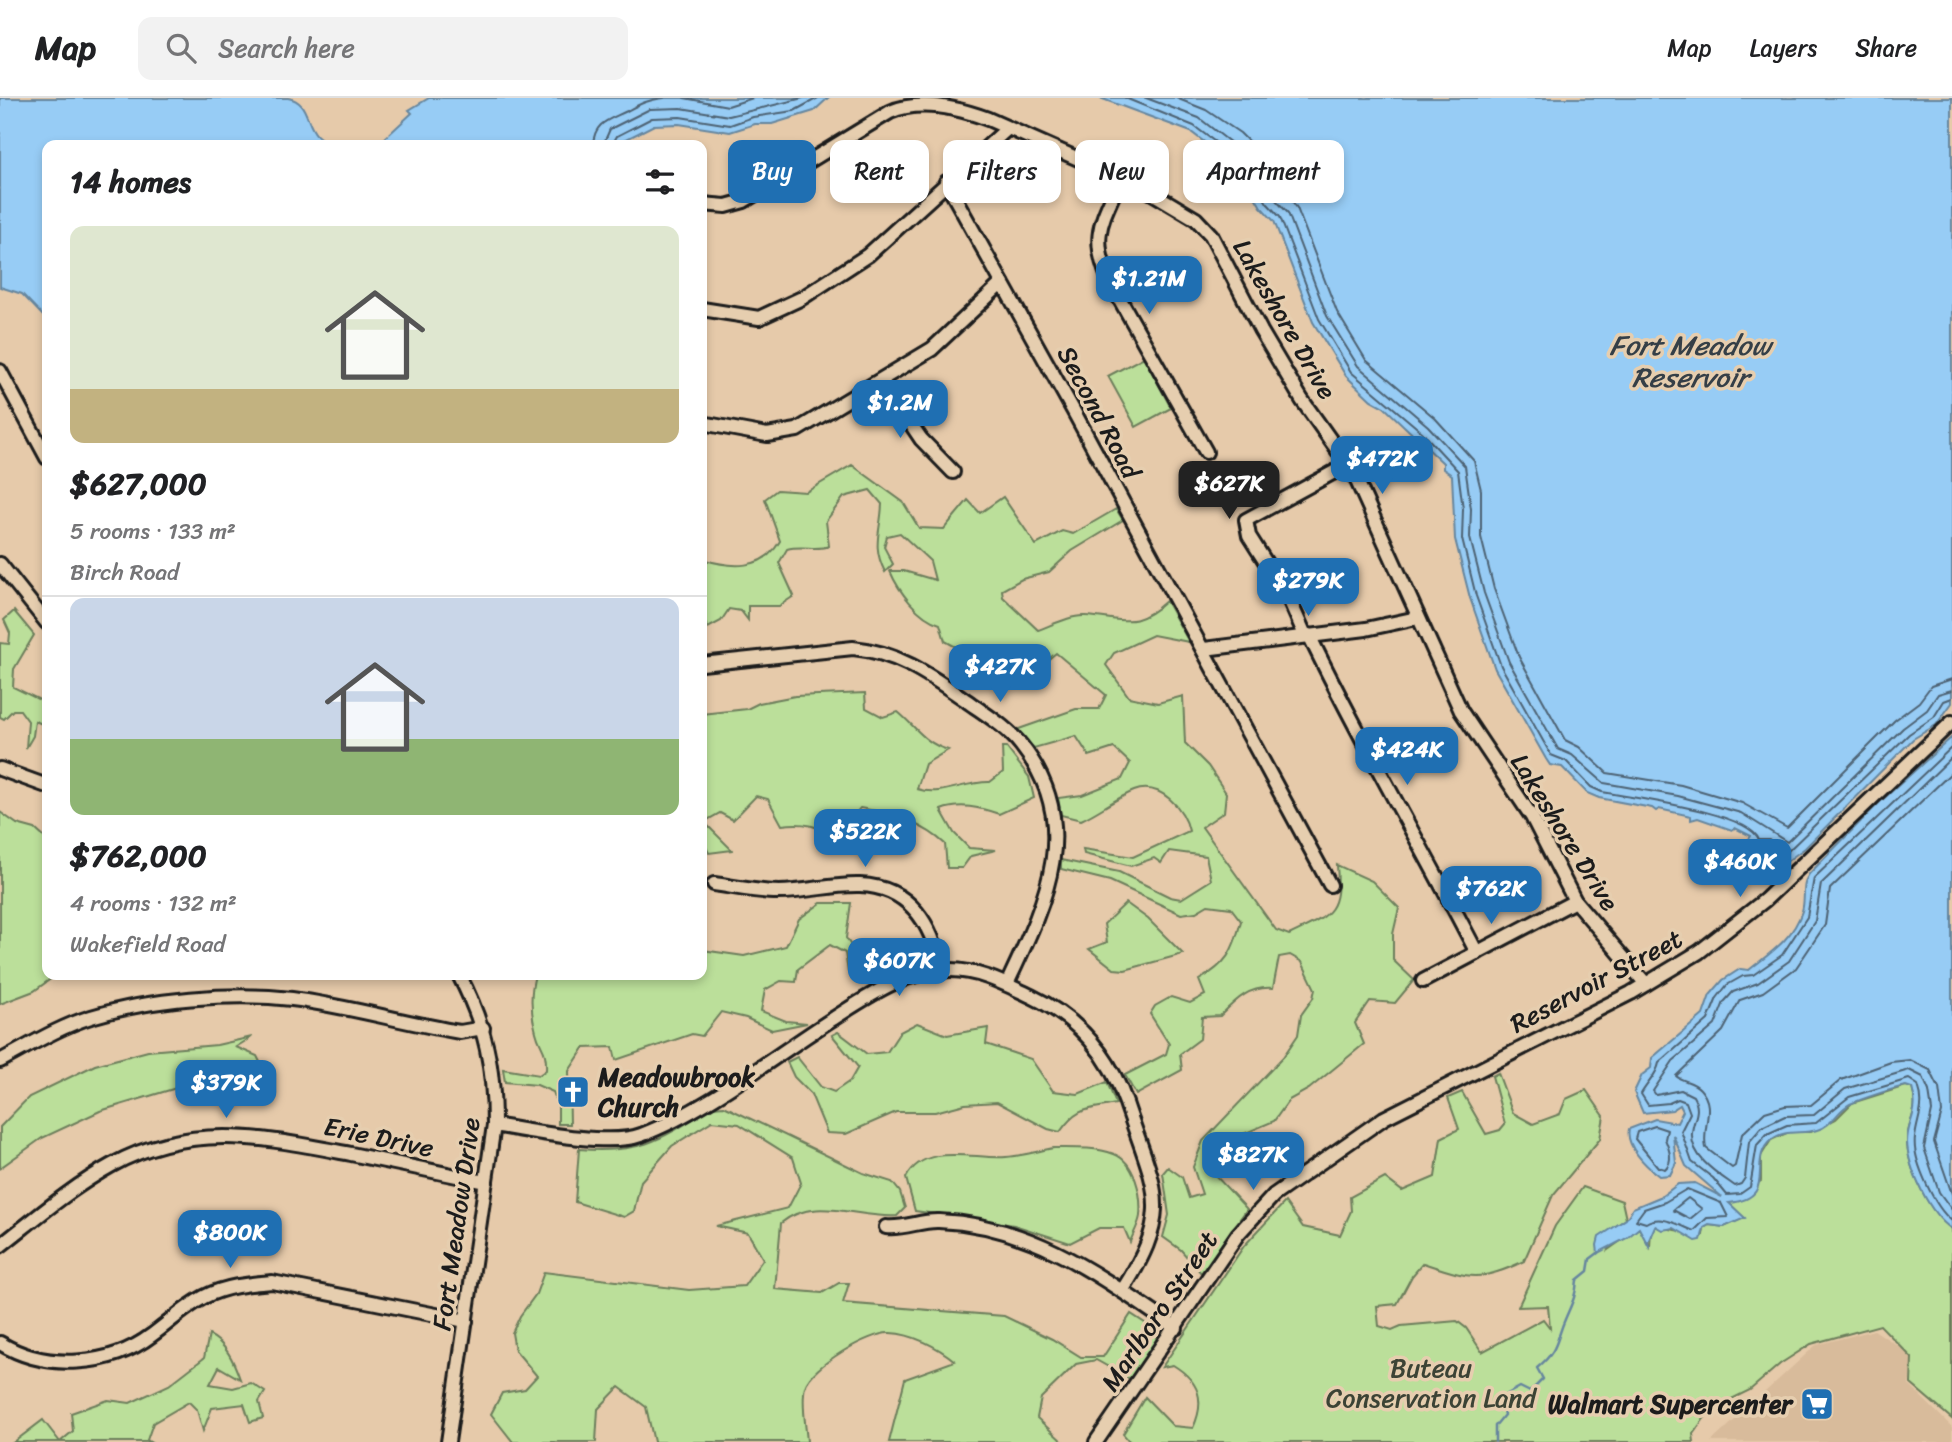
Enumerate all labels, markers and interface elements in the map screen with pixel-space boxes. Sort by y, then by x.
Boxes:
search box [138,17,628,80]
text: Map [35,19,96,77]
text: Search here [218,25,355,71]
text: Map [1667,27,1712,69]
text: Layers [1750,27,1817,69]
text: Share [1855,27,1917,69]
icon: search [162,29,200,67]
chip: Buy [728,140,816,203]
chip: Rent [830,140,929,203]
chip: Filters [943,140,1061,203]
chip: New [1075,140,1169,203]
chip: Apartment [1183,140,1344,203]
text: 14 homes [70,155,191,209]
icon: filters [641,163,679,201]
street label: Lakeshore Drive [1220,230,1350,409]
pin: $1.21M [1092,256,1206,316]
text: $1.21M [1112,258,1186,299]
icon: home [312,272,438,398]
water label: Fort Meadow Reservoir [1609,321,1774,402]
street label: Second Road [1044,337,1155,489]
pin: $1.2M [851,380,949,440]
text: $1.2M [868,382,932,423]
pin: $472K [1333,436,1431,496]
text: $472K [1347,438,1417,479]
text: $627,000 [70,457,207,511]
pin: $627K [1180,462,1278,521]
text: $627K [1195,463,1263,504]
text: 5 rooms · 133 m² [70,511,236,552]
text: Birch Road [70,552,179,593]
pin: $279K [1259,559,1357,618]
text: $279K [1273,560,1343,601]
icon: home [312,644,438,770]
pin: $427K [951,644,1049,704]
text: $427K [965,646,1035,687]
pin: $424K [1358,728,1456,787]
text: $424K [1371,729,1443,770]
street label: Lakeshore Drive [1498,744,1632,921]
pin: $522K [816,810,914,869]
text: $522K [830,811,900,852]
text: $762,000 [70,829,207,883]
pin: $460K [1691,840,1789,899]
text: $460K [1704,841,1776,882]
pin: $762K [1442,866,1540,926]
text: $762K [1457,868,1525,909]
text: 4 rooms · 132 m² [70,883,237,924]
street label: Reservoir Street [1501,916,1691,1046]
text: Wakefield Road [70,924,225,965]
pin: $607K [850,939,948,998]
text: $607K [864,940,934,981]
place label: Meadowbrook Church [597,1054,755,1130]
pin: $379K [177,1060,275,1120]
text: $379K [191,1062,261,1103]
church icon: Meadowbrook Church [554,1073,592,1111]
street label: Erie Drive [320,1103,438,1171]
street label: Fort Meadow Drive [418,1114,494,1333]
pin: $827K [1204,1132,1302,1192]
text: $827K [1218,1134,1288,1175]
pin: $800K [181,1210,279,1270]
text: $800K [194,1212,266,1253]
street label: Marlboro Street [1088,1221,1230,1401]
park label: Buteau Conservation Land [1326,1345,1538,1421]
place label: Walmart Supercenter [1548,1381,1794,1427]
supermarket icon: Walmart Supercenter [1798,1385,1836,1423]

